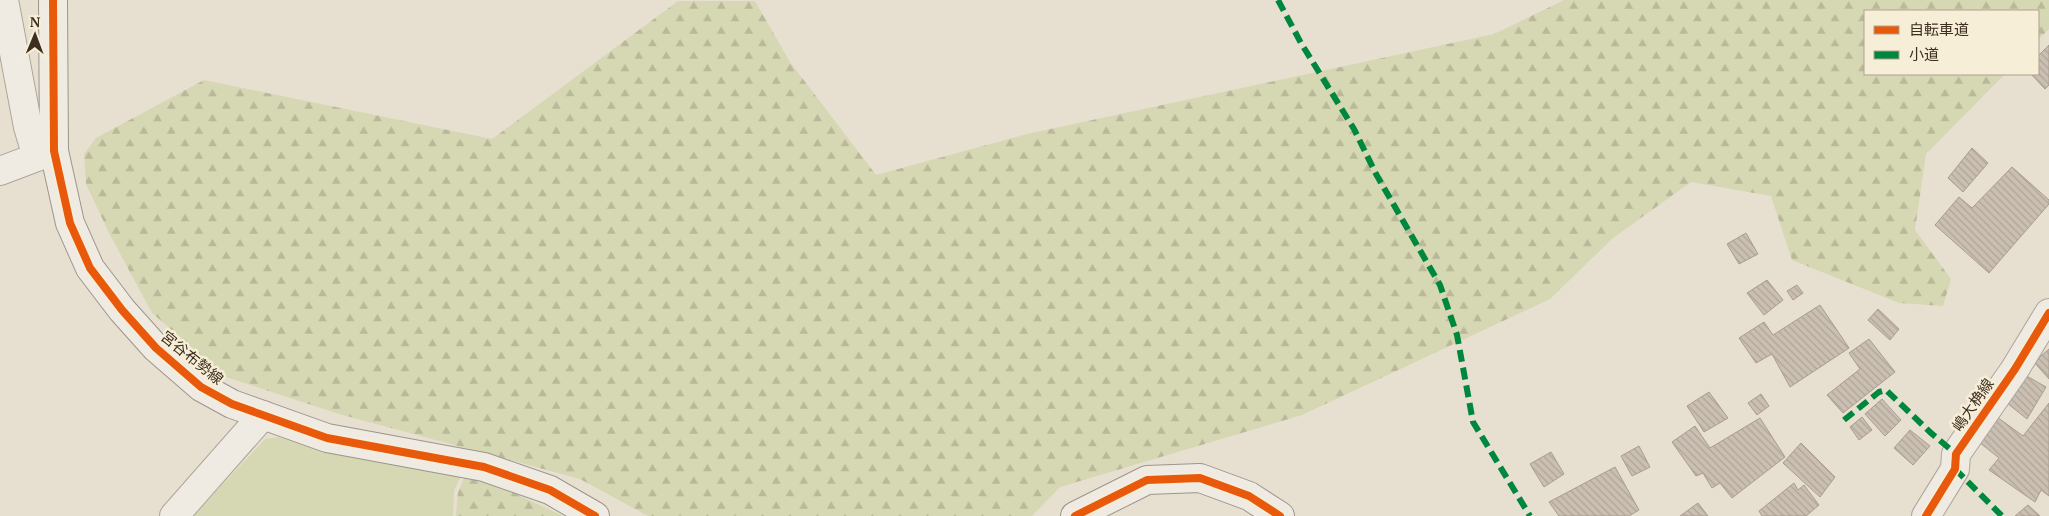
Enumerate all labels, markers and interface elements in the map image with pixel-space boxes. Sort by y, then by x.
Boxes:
north arrow [10,10,60,60]
legend [1864,10,2039,75]
text: N [30,12,41,31]
text: 自転車道 [1909,19,1969,39]
text: 小道 [1909,44,1939,64]
street label: 宮谷布勢線 [157,326,228,389]
street label: 嶋大桷線 [1947,374,1998,435]

